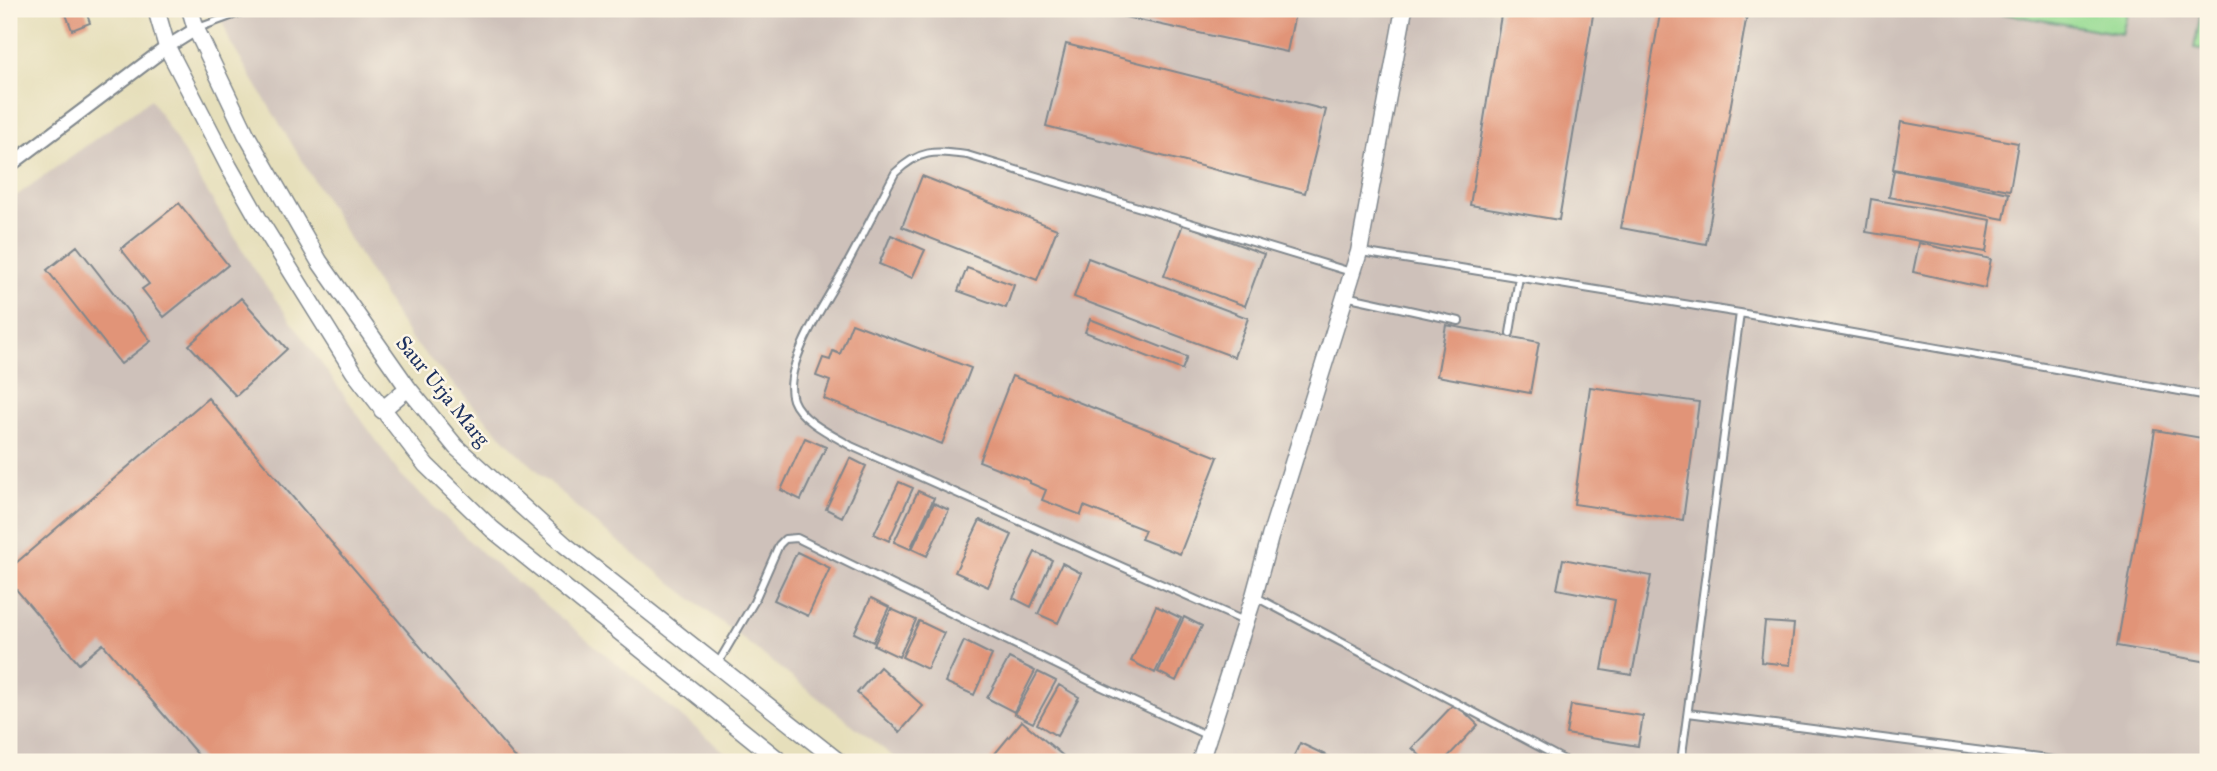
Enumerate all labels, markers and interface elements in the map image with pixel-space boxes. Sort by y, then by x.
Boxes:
street label: Saur Urja Marg [390,330,496,452]

